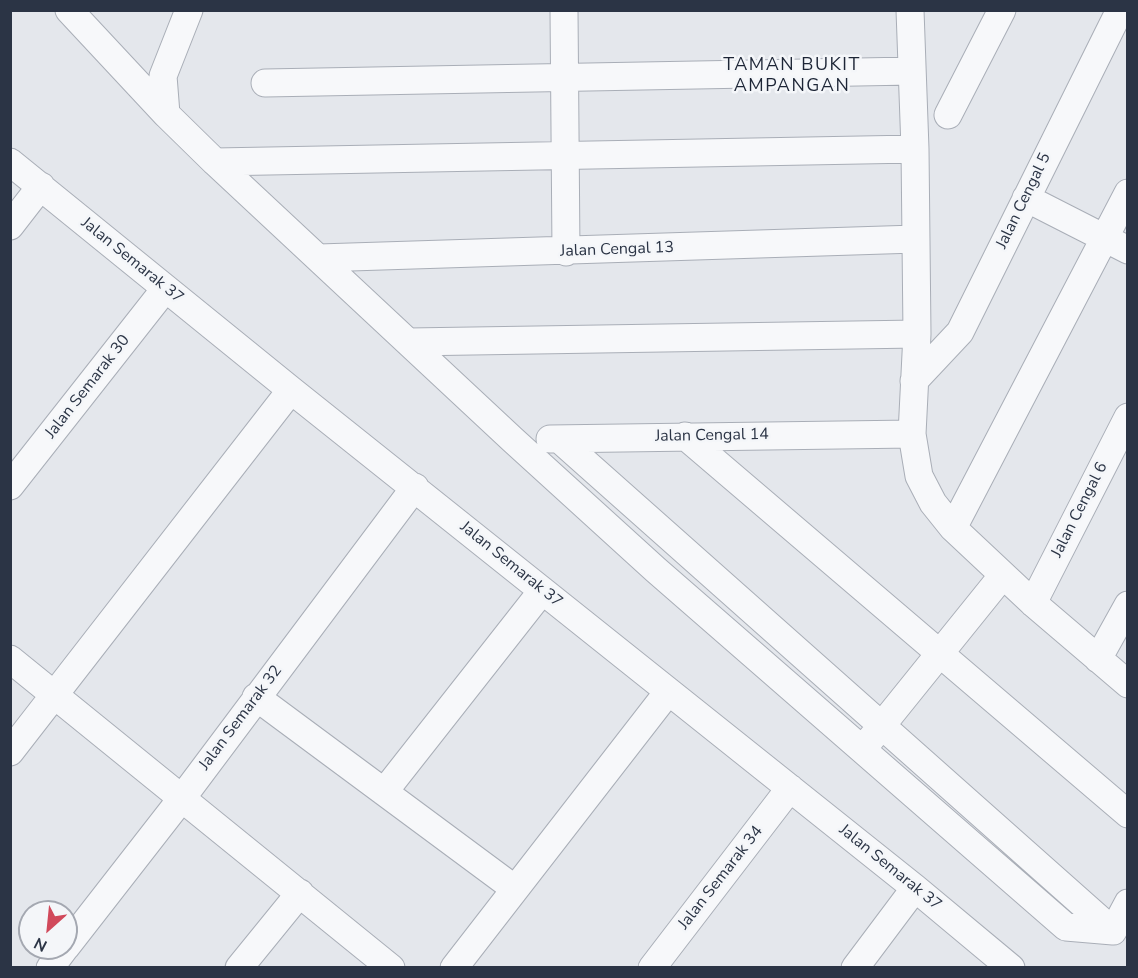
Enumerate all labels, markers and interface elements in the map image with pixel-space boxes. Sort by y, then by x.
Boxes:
district label: TAMAN BUKIT AMPANGAN [723,55,861,98]
street label: Jalan Cengal 5 [993,150,1055,252]
street label: Jalan Semarak 37 [77,214,187,308]
street label: Jalan Cengal 13 [560,238,674,262]
street label: Jalan Semarak 30 [42,331,134,443]
street label: Jalan Cengal 14 [655,425,769,447]
street label: Jalan Cengal 6 [1048,459,1112,561]
street label: Jalan Semarak 37 [456,518,566,612]
street label: Jalan Semarak 32 [195,662,287,774]
street label: Jalan Semarak 37 [835,821,945,915]
street label: Jalan Semarak 34 [675,822,767,934]
north arrow [18,900,78,960]
text: N [30,932,51,957]

